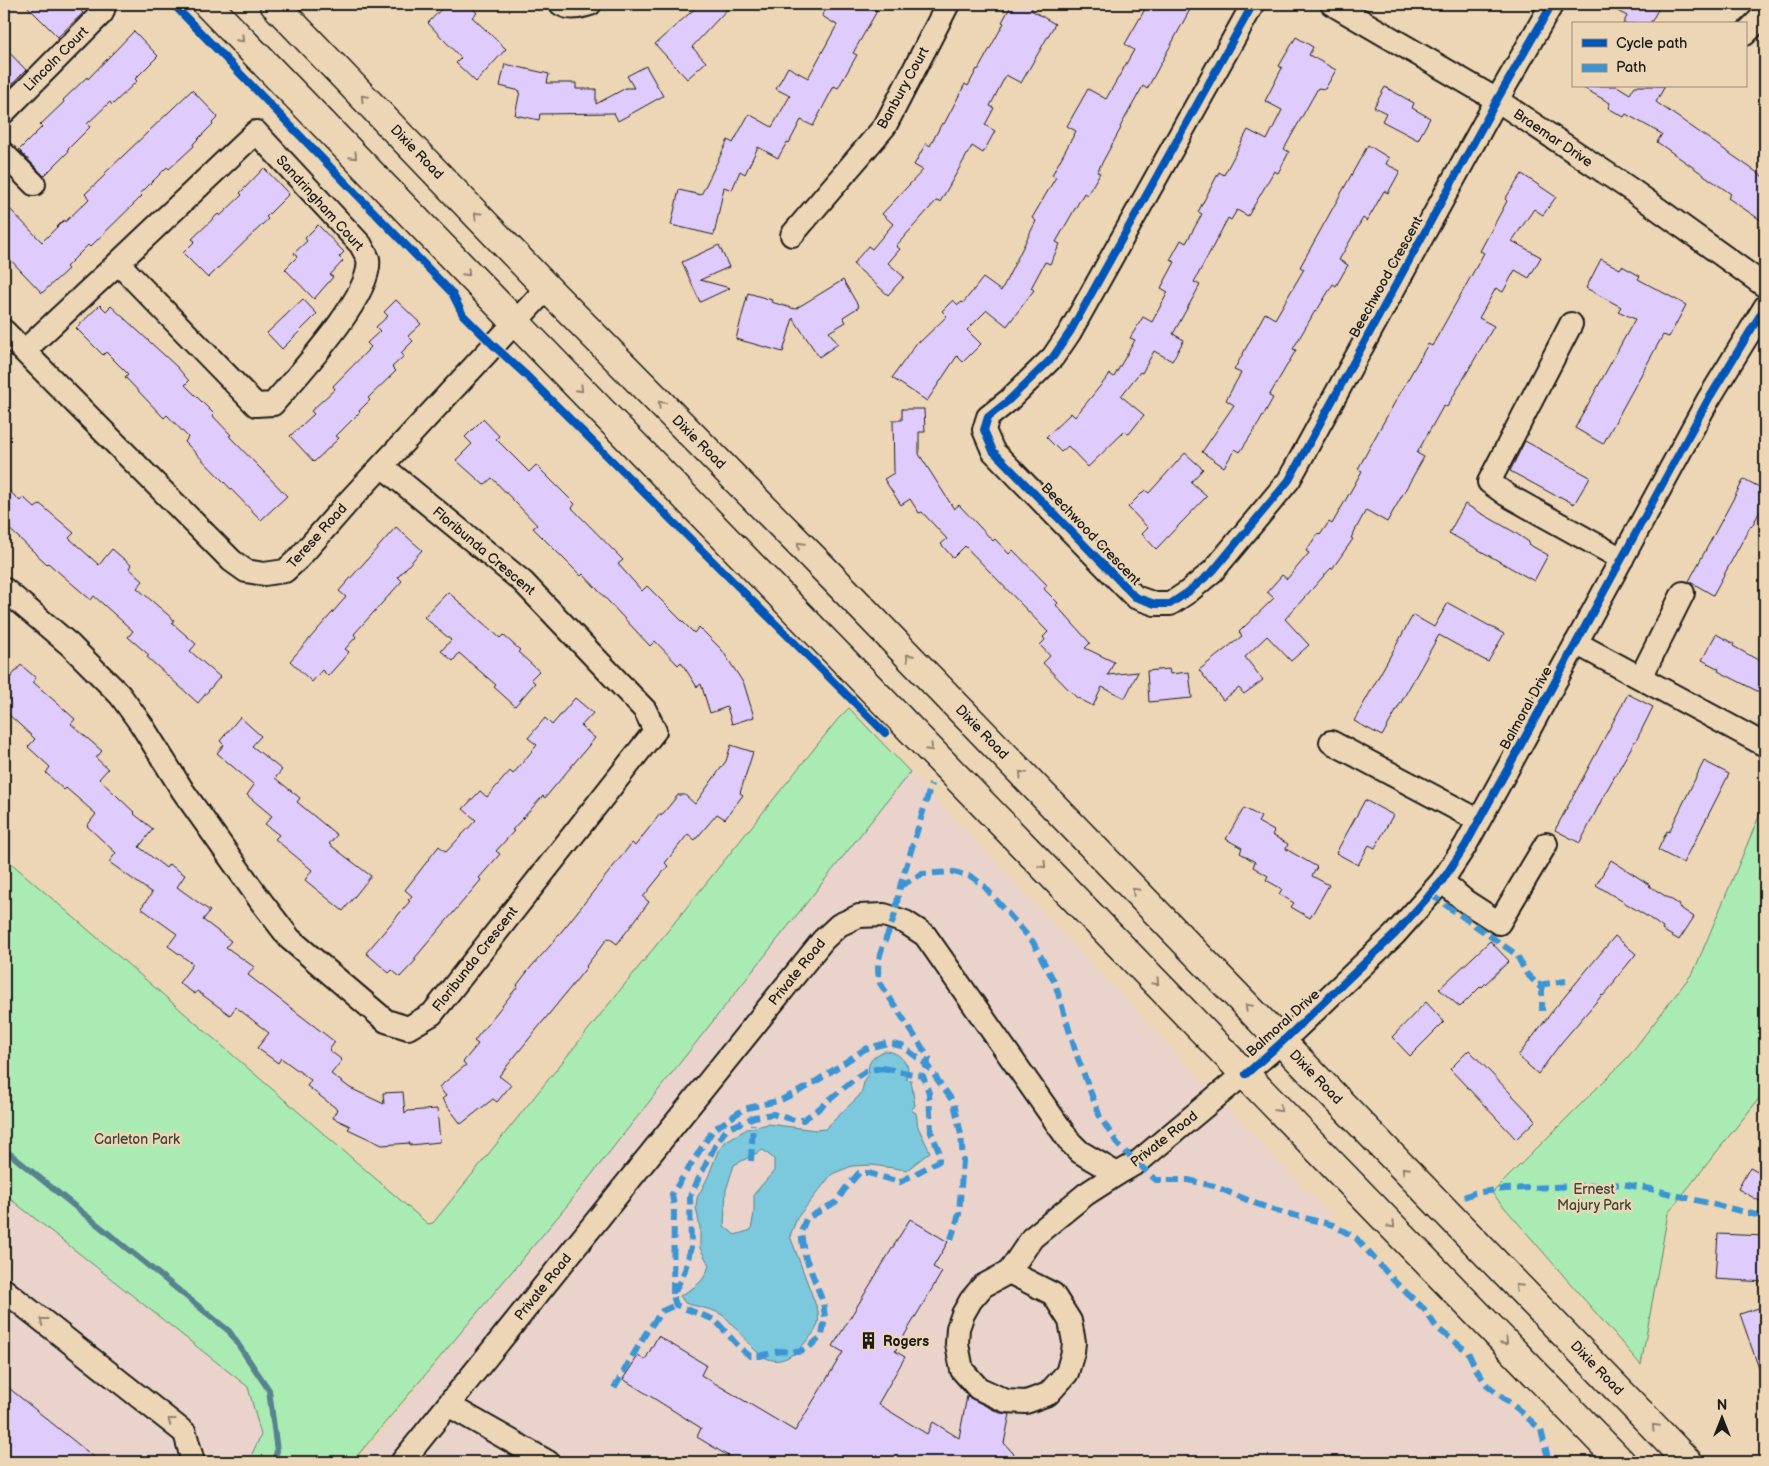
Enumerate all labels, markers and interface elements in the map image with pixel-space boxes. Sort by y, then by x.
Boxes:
legend [1572,22,1746,88]
street label: Lincoln Court [20,23,92,95]
one-way arrow [235,33,244,42]
text: Cycle path [1616,34,1687,53]
street label: Banbury Court [873,43,933,132]
text: Path [1616,58,1646,77]
one-way arrow [361,94,370,103]
street label: Braemar Drive [1510,105,1596,171]
street label: Dixie Road [387,121,447,183]
one-way arrow [348,150,357,159]
street label: Sandringham Court [273,152,368,255]
one-way arrow [474,211,483,220]
street label: Beechwood Crescent [1346,213,1427,341]
one-way arrow [461,267,470,276]
one-way arrow [574,383,583,392]
one-way arrow [658,401,667,410]
street label: Dixie Road [669,412,729,472]
street label: Beechwood Crescent [1038,479,1145,589]
street label: Terese Road [284,500,350,572]
street label: Floribunda Crescent [429,503,539,599]
one-way arrow [797,541,806,550]
one-way arrow [906,654,915,663]
street label: Balmoral Drive [1496,663,1556,753]
street label: Dixie Road [952,701,1012,763]
one-way arrow [924,743,933,752]
one-way arrow [1019,770,1028,779]
one-way arrow [1037,859,1046,868]
one-way arrow [1132,887,1141,896]
street label: Floribunda Crescent [429,903,522,1015]
street label: Private Road [765,935,829,1009]
one-way arrow [1150,976,1159,985]
street label: Balmoral Drive [1243,986,1323,1060]
one-way arrow [1245,1004,1254,1013]
street label: Dixie Road [1286,1046,1346,1108]
one-way arrow [1274,1103,1283,1112]
street label: Private Road [1127,1107,1201,1171]
park label: Carleton Park [94,1131,180,1148]
one-way arrow [1402,1166,1411,1175]
park label: Ernest Majury Park [1557,1181,1631,1214]
one-way arrow [1387,1220,1396,1229]
street label: Private Road [511,1250,575,1324]
one-way arrow [1515,1283,1524,1292]
one-way arrow [39,1318,49,1327]
building icon: Rogers [859,1331,879,1351]
place label: Rogers [883,1333,929,1350]
one-way arrow [1499,1337,1508,1346]
street label: Dixie Road [1567,1337,1627,1399]
north arrow [1696,1394,1746,1444]
text: N [1717,1397,1727,1414]
one-way arrow [168,1419,177,1427]
one-way arrow [1651,1424,1660,1433]

